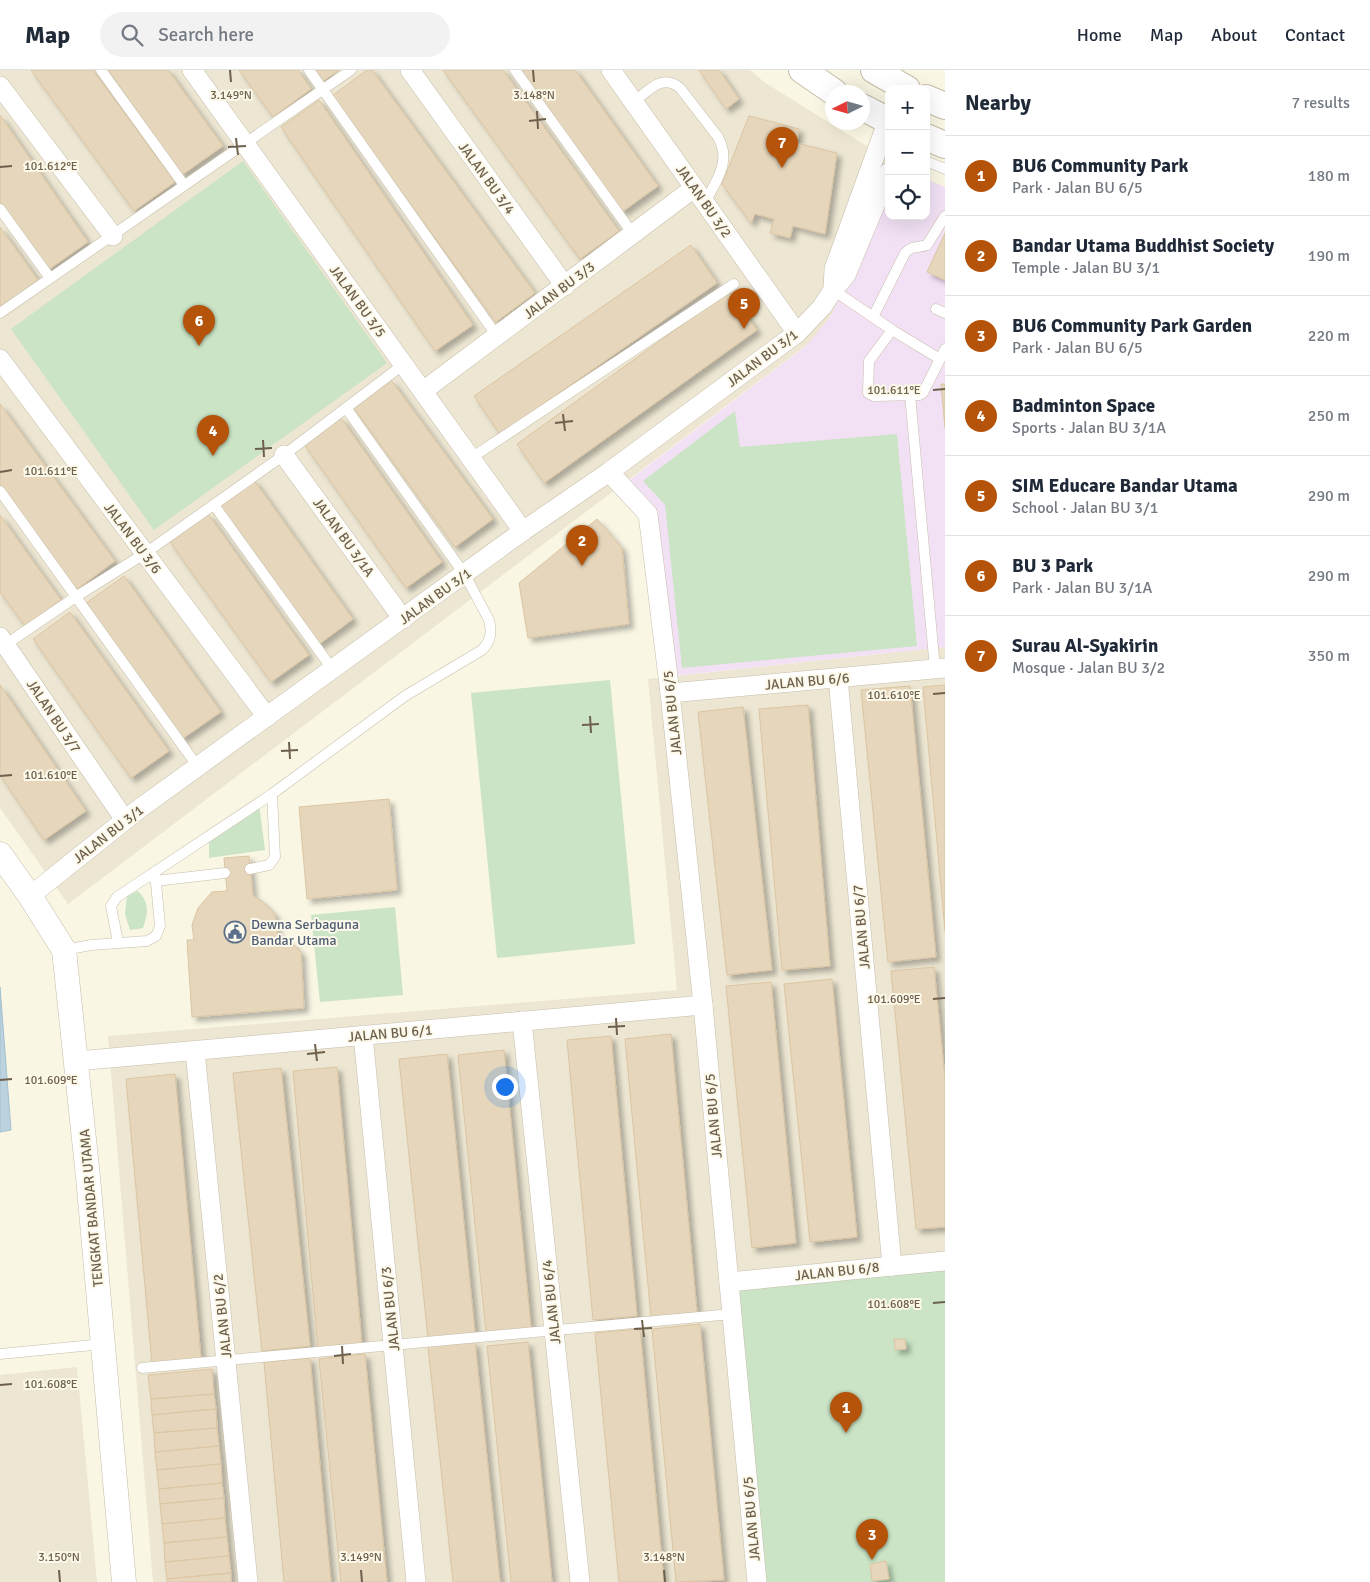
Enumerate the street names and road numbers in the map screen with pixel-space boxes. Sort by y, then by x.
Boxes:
street label: JALAN BU 3/4 [455,139,519,218]
street label: JALAN BU 3/2 [672,162,735,241]
street label: JALAN BU 3/3 [520,258,598,323]
street label: JALAN BU 3/5 [326,262,389,341]
street label: JALAN BU 3/1 [723,326,801,391]
street label: JALAN BU 3/1A [309,495,378,580]
street label: JALAN BU 3/6 [100,499,165,577]
street label: JALAN BU 3/1 [396,565,475,628]
street label: JALAN BU 6/6 [764,669,850,694]
street label: JALAN BU 6/5 [660,670,685,756]
street label: JALAN BU 3/7 [23,676,84,756]
street label: JALAN BU 3/1 [70,802,147,867]
street label: JALAN BU 6/7 [849,884,874,970]
street label: JALAN BU 6/1 [347,1021,433,1046]
street label: JALAN BU 6/5 [701,1073,726,1159]
street label: TENGKAT BANDAR UTAMA [76,1128,107,1288]
street label: JALAN BU 6/4 [539,1258,564,1345]
street label: JALAN BU 6/8 [794,1259,880,1284]
street label: JALAN BU 6/3 [378,1266,403,1352]
street label: JALAN BU 6/2 [210,1273,235,1359]
street label: JALAN BU 6/5 [739,1476,764,1562]

